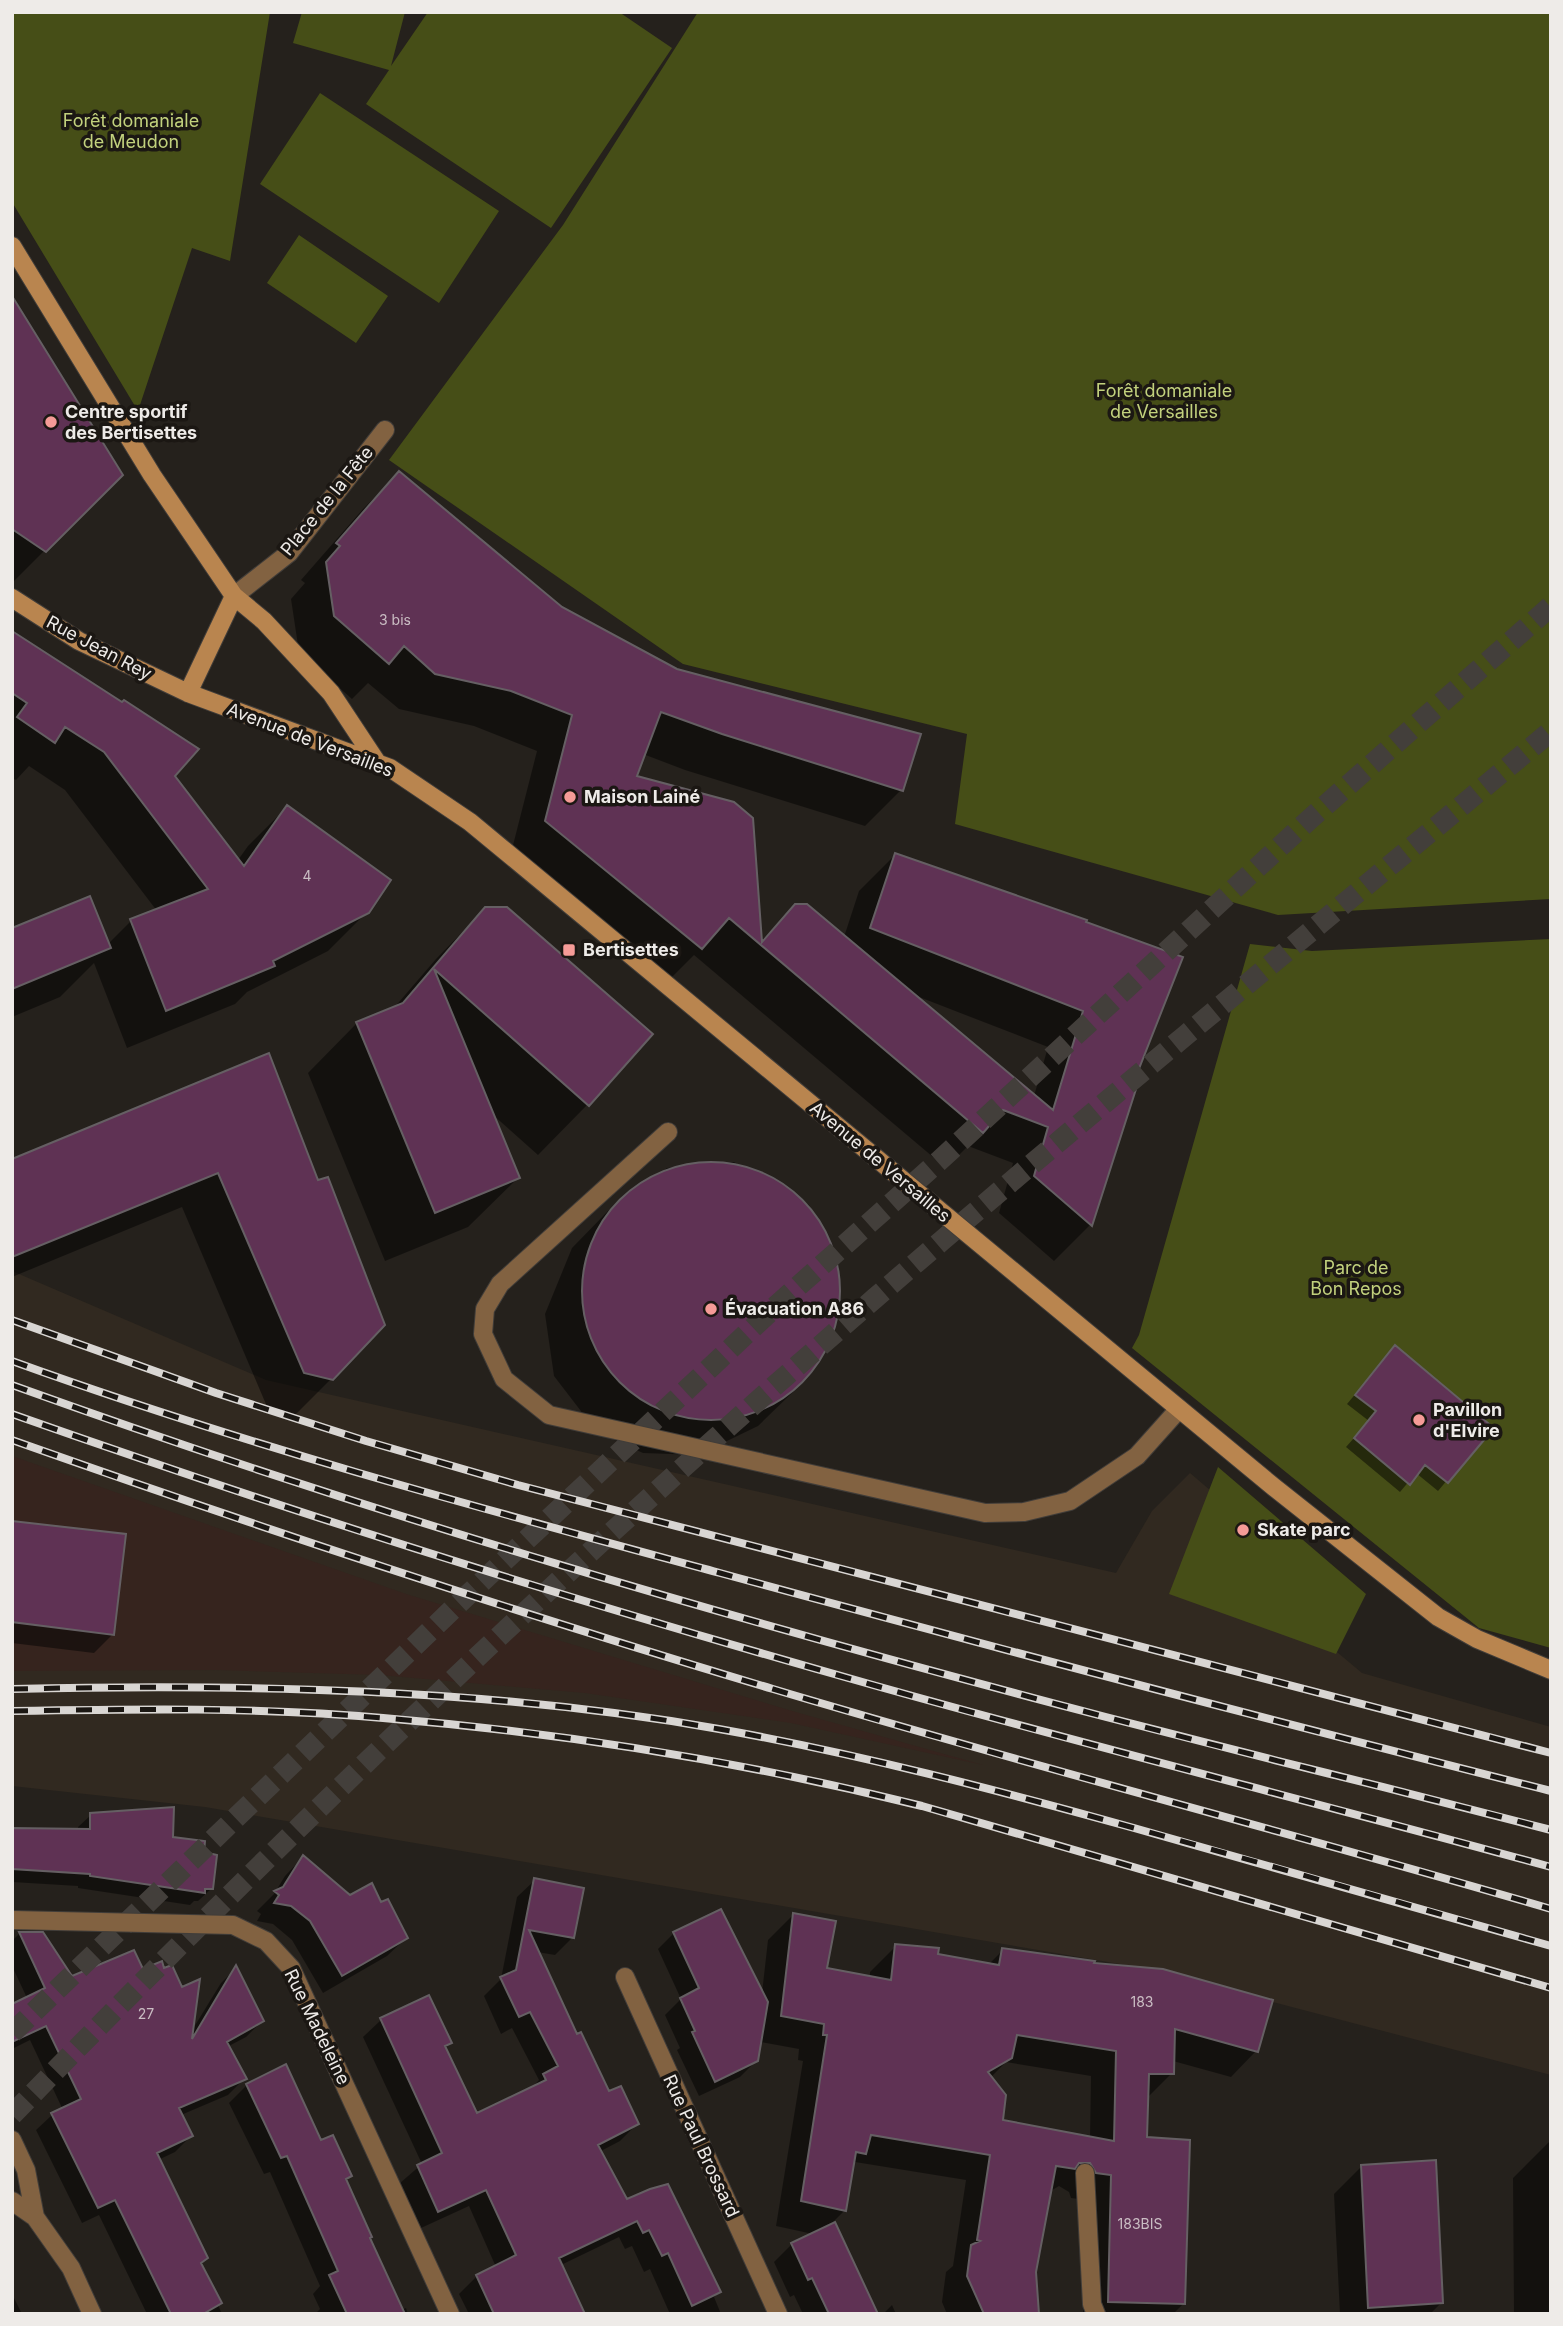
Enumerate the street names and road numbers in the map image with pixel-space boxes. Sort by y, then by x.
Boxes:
street label: Place de la Fête [276,442,377,560]
street label: Rue Jean Rey [43,611,155,684]
street label: Avenue de Versailles [224,698,396,781]
street label: Avenue de Versailles [806,1097,955,1226]
street label: Rue Madeleine [280,1966,355,2088]
street label: Rue Paul Brossard [659,2071,744,2221]

